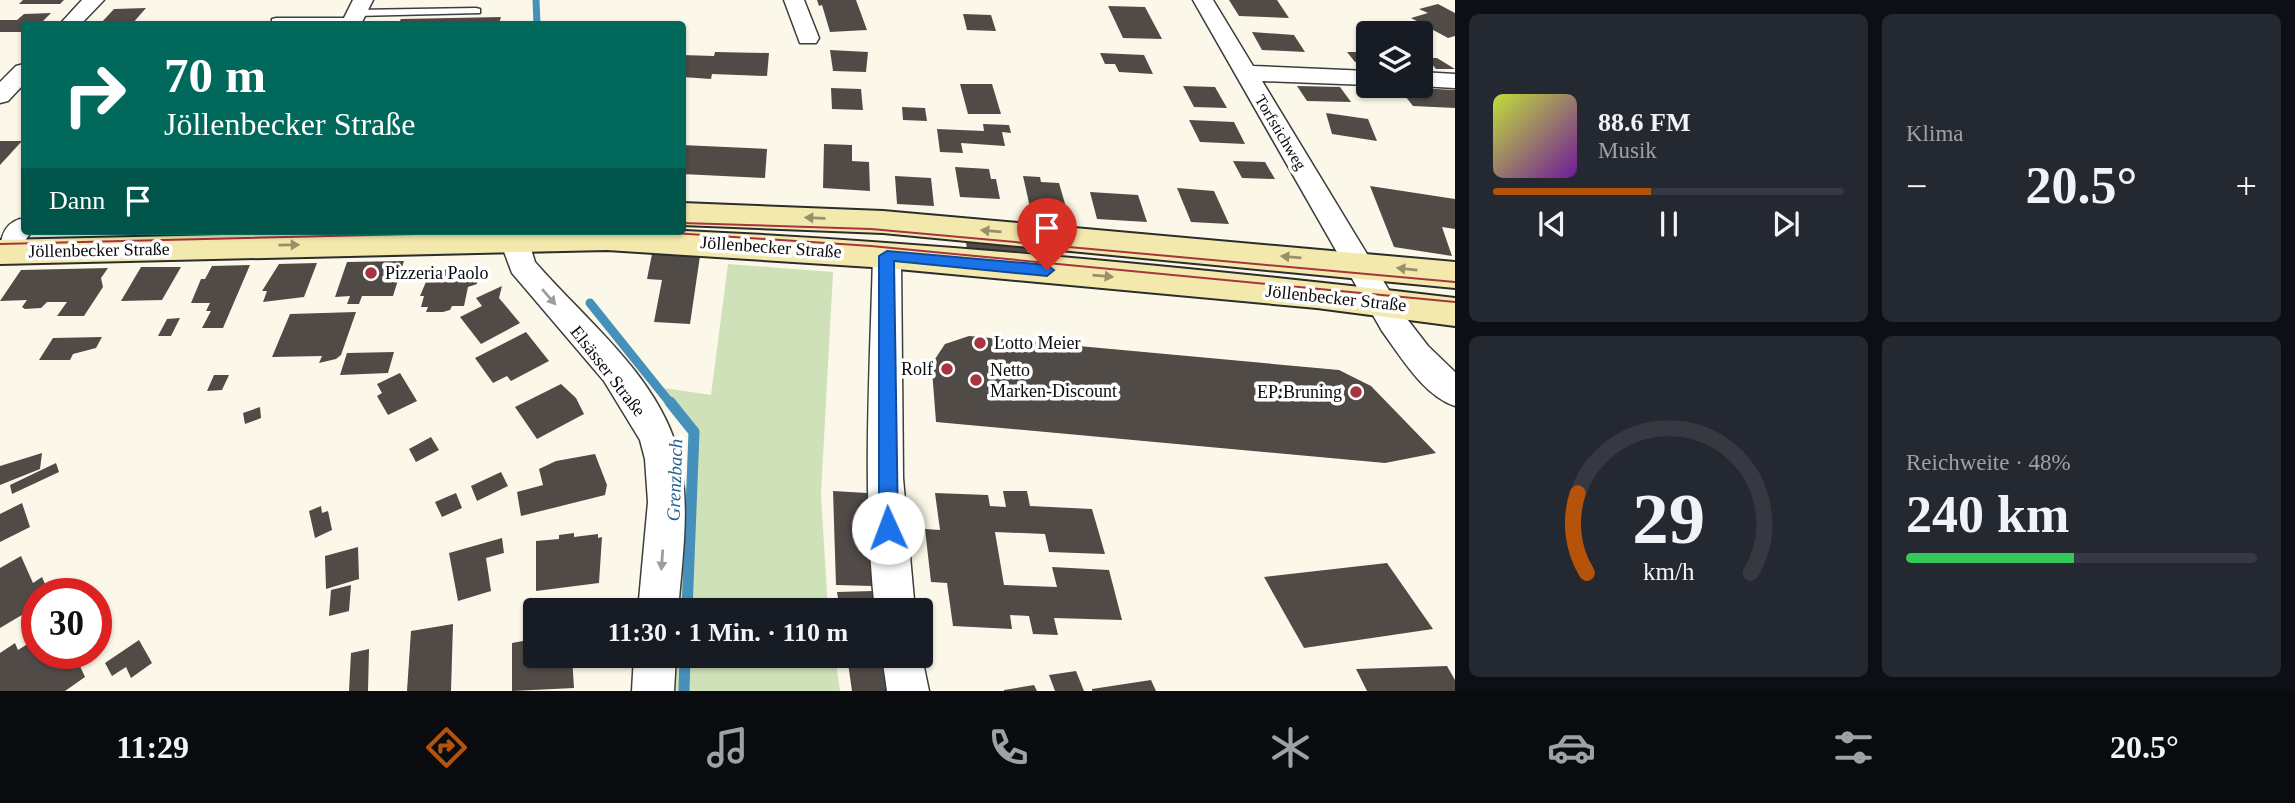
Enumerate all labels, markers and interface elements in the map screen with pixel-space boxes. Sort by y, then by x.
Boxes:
map controls [1356,21,1433,98]
button: layers [1356,21,1433,98]
text: 70 m [164,48,266,103]
icon: right [49,49,140,140]
street label: Torfstichweg [1251,92,1310,173]
text: Jöllenbecker Straße [164,106,415,142]
text: 88.6 FM [1598,108,1690,137]
text: Klima [1906,121,1964,146]
text: Musik [1598,138,1657,163]
text: 20.5° [2026,157,2137,214]
text: − [1906,165,1927,207]
text: + [2236,165,2257,207]
icon: arrive [119,182,157,220]
text: Dann [49,186,105,215]
pin [1017,198,1077,270]
icon: previous [1533,205,1571,243]
icon: pause [1650,205,1688,243]
icon: next [1767,205,1805,243]
icon: arrive [1028,209,1066,247]
one-way arrow [804,212,826,223]
one-way arrow [980,225,1002,236]
street label: Jöllenbecker Straße [700,232,842,262]
street label: Jöllenbecker Straße [28,239,170,261]
one-way arrow [278,239,300,251]
one-way arrow [1280,252,1302,263]
place label: Pizzeria Paolo [385,263,488,283]
one-way arrow [1396,263,1418,274]
marker: Pizzeria Paolo [363,265,379,281]
one-way arrow [1092,270,1114,281]
street label: Jöllenbecker Straße [1265,281,1407,315]
one-way arrow [541,289,556,306]
street label: Elsässer Straße [566,322,650,420]
place label: Lotto Meier [994,333,1080,353]
marker: Lotto Meier [972,335,988,351]
place label: Rolf [901,359,933,379]
place label: Netto Marken-Discount [990,360,1117,401]
marker: Rolf [939,361,955,377]
marker: Netto Marken-Discount [968,372,984,388]
place label: EP:Bruning [1257,382,1342,402]
marker: EP:Bruning [1348,384,1364,400]
water label: Grenzbach [663,438,686,522]
text: Reichweite · 48% [1906,450,2071,475]
text: 29 [1632,478,1705,559]
text: 240 km [1906,486,2069,543]
position arrow [851,491,925,565]
one-way arrow [656,549,667,571]
text: km/h [1643,557,1695,584]
speed limit sign: 30 [21,578,112,669]
text: 11:30 · 1 Min. · 110 m [608,618,848,647]
icon: directions [422,723,471,772]
icon: music [703,723,752,772]
icon: phone [984,723,1033,772]
icon: climate [1266,723,1315,772]
icon: car [1547,723,1596,772]
icon: filters [1829,723,1878,772]
text: 11:29 [116,729,189,765]
text: 20.5° [2110,729,2179,765]

